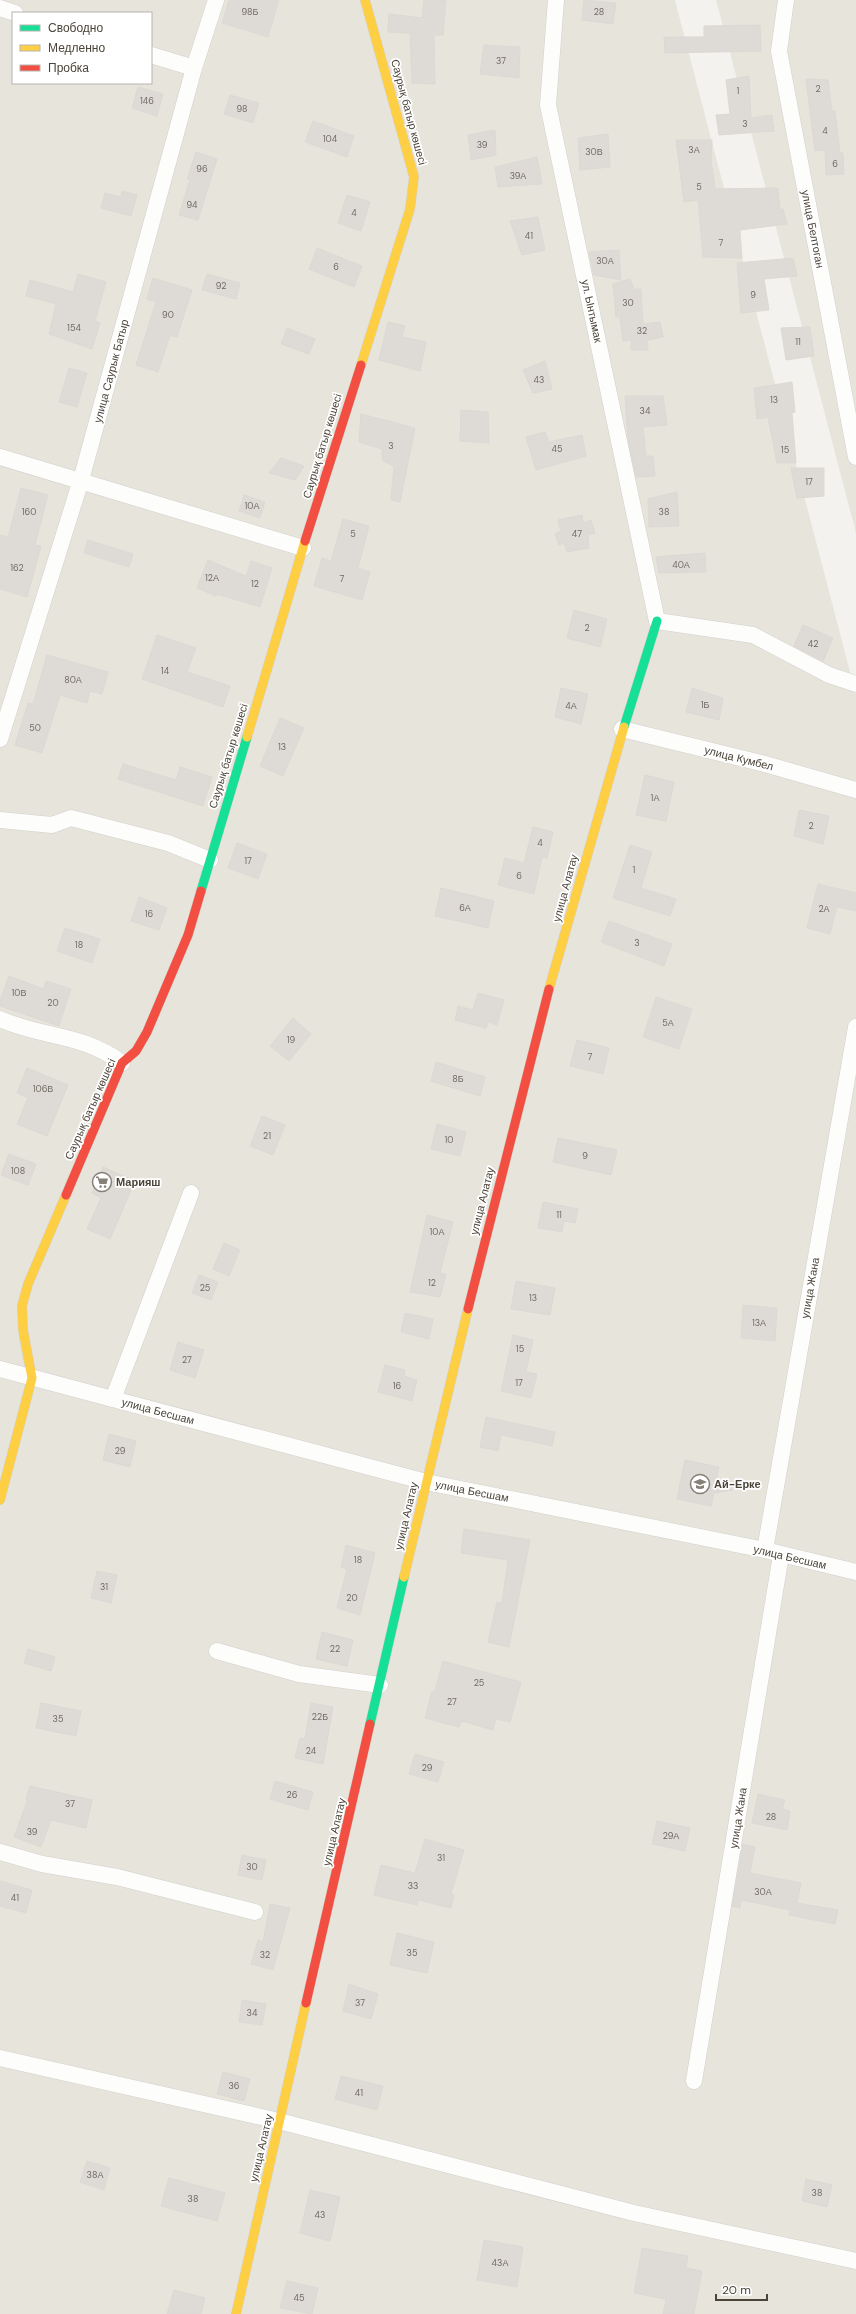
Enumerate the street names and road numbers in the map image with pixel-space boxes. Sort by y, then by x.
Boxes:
street label: Саурық батыр көшесі [388,58,430,166]
street label: улица Белтоган [799,189,827,269]
street label: ул. Ынтымак [578,278,606,344]
street label: улица Саурык Батыр [90,318,132,424]
street label: Саурық батыр көшесі [299,392,345,500]
street label: Саурық батыр көшесі [205,702,251,810]
street label: улица Кумбел [703,743,775,773]
street label: улица Алатау [549,852,581,923]
street label: Саурық батыр көшесі [61,1056,119,1162]
street label: улица Алатау [467,1165,497,1236]
street label: улица Жана [798,1256,822,1320]
street label: улица Бесшам [120,1395,196,1427]
street label: улица Бесшам [434,1477,510,1505]
street label: улица Алатау [391,1480,421,1551]
street label: улица Бесшам [752,1542,828,1572]
street label: улица Жана [726,1786,750,1850]
street label: улица Алатау [319,1796,349,1867]
street label: улица Алатау [246,2112,276,2183]

